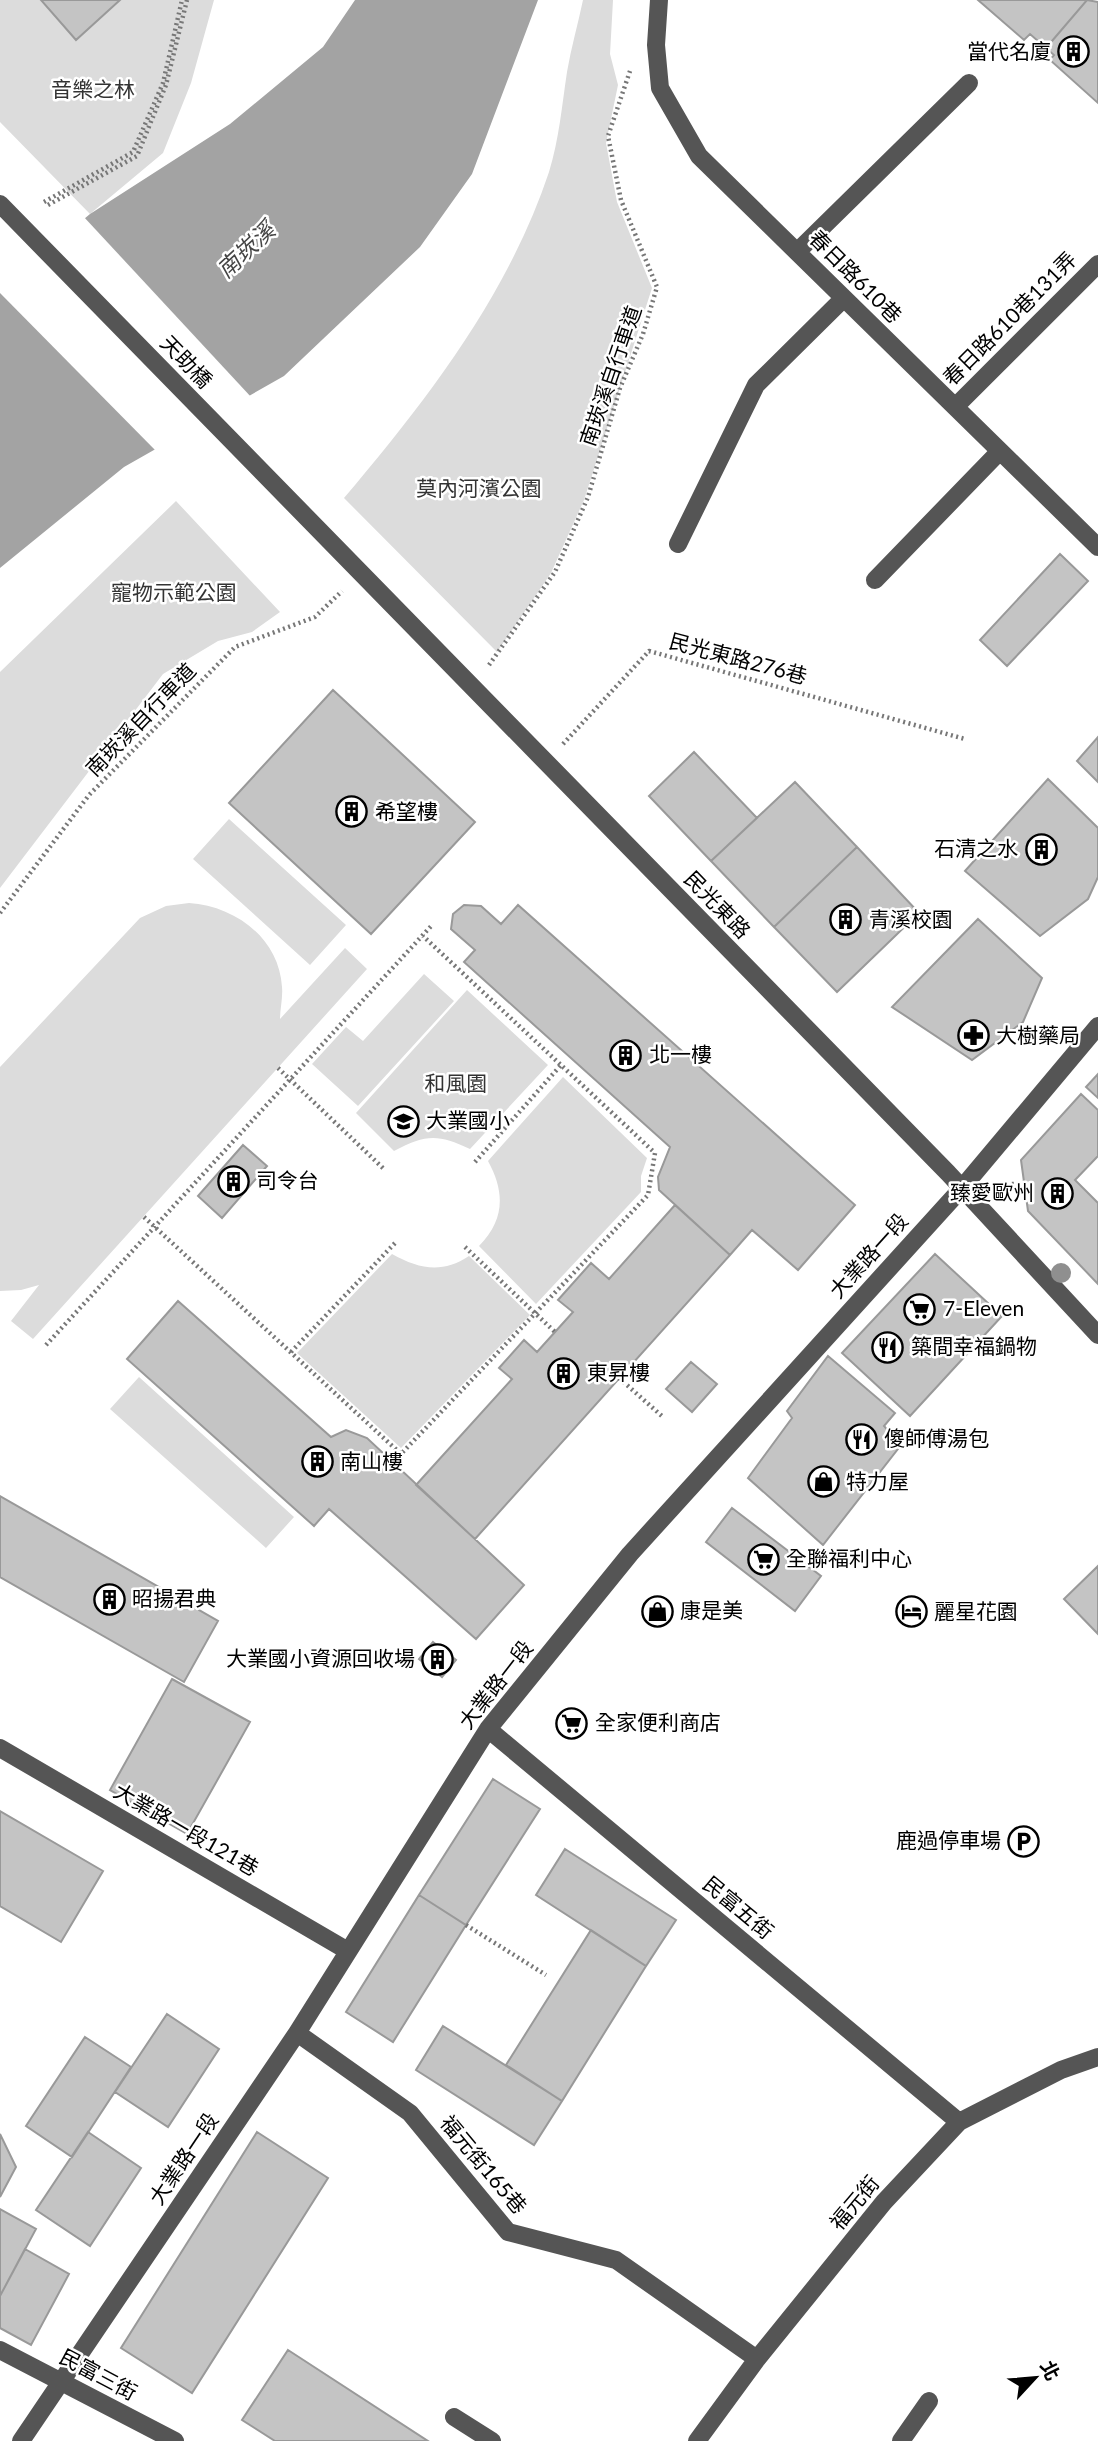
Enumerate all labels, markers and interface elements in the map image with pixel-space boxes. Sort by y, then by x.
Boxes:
building icon: 當代名廈 [1057,35,1091,69]
place label: 當代名廈 [967,38,1051,63]
park label: 音樂之林 [51,76,135,101]
water label: 南崁溪 [211,213,282,283]
street label: 春日路610巷 [805,224,908,327]
street label: 春日路610巷131弄 [937,246,1081,390]
street label: 南崁溪自行車道 [574,302,645,449]
street label: 天助橋 [156,330,218,392]
park label: 莫內河濱公園 [416,475,542,500]
park label: 寵物示範公園 [111,579,237,604]
street label: 民光東路276巷 [667,627,810,688]
street label: 南崁溪自行車道 [80,657,200,781]
building icon: 希望樓 [335,795,369,829]
place label: 希望樓 [375,798,438,823]
building icon: 石清之水 [1024,832,1058,866]
place label: 石清之水 [934,835,1018,860]
street label: 民光東路 [680,865,756,943]
building icon: 青溪校園 [829,903,863,937]
place label: 青溪校園 [869,906,953,931]
pharmacy icon: 大樹藥局 [956,1019,990,1053]
place label: 大樹藥局 [996,1022,1080,1047]
building icon: 北一樓 [609,1038,643,1072]
place label: 北一樓 [649,1041,712,1066]
park label: 和風園 [425,1070,488,1095]
school or university icon: 大業國小 [386,1104,420,1138]
place label: 大業國小 [426,1107,510,1132]
building icon: 司令台 [216,1164,250,1198]
place label: 司令台 [256,1167,319,1192]
building icon: 臻愛歐州 [1040,1176,1074,1210]
place label: 臻愛歐州 [950,1179,1034,1204]
street label: 大業路一段 [823,1208,912,1302]
supermarket icon: 7-Eleven [903,1292,937,1326]
place label: 7-Eleven [943,1295,1024,1320]
restaurant icon: 築間幸福鍋物 [871,1330,905,1364]
place label: 築間幸福鍋物 [911,1333,1037,1358]
building icon: 東昇樓 [547,1356,581,1390]
place label: 東昇樓 [587,1359,650,1384]
restaurant icon: 傻師傅湯包 [844,1422,878,1456]
place label: 傻師傅湯包 [884,1425,989,1450]
building icon: 南山樓 [300,1445,334,1479]
place label: 南山樓 [340,1448,403,1473]
shop icon: 特力屋 [806,1465,840,1499]
place label: 特力屋 [846,1468,909,1493]
supermarket icon: 全聯福利中心 [746,1542,780,1576]
place label: 全聯福利中心 [786,1545,912,1570]
building icon: 昭揚君典 [92,1582,126,1616]
place label: 昭揚君典 [132,1585,216,1610]
shop icon: 康是美 [640,1594,674,1628]
hotel icon: 麗星花園 [894,1595,928,1629]
place label: 康是美 [680,1597,743,1622]
place label: 麗星花園 [934,1598,1018,1623]
street label: 大業路一段 [453,1635,537,1733]
building icon: 大業國小資源回收場 [421,1642,455,1676]
place label: 大業國小資源回收場 [226,1645,415,1670]
supermarket icon: 全家便利商店 [555,1706,589,1740]
place label: 全家便利商店 [595,1709,721,1734]
street label: 大業路一段121巷 [110,1777,263,1880]
parking icon: 鹿過停車場 [1007,1824,1041,1858]
place label: 鹿過停車場 [896,1827,1001,1852]
street label: 民富五街 [699,1870,779,1943]
street label: 大業路一段 [143,2108,222,2209]
street label: 福元街165巷 [436,2110,532,2218]
street label: 福元街 [824,2170,884,2234]
street label: 民富三街 [56,2343,142,2404]
north arrow [1000,2343,1070,2413]
text: 北 [1036,2357,1065,2384]

